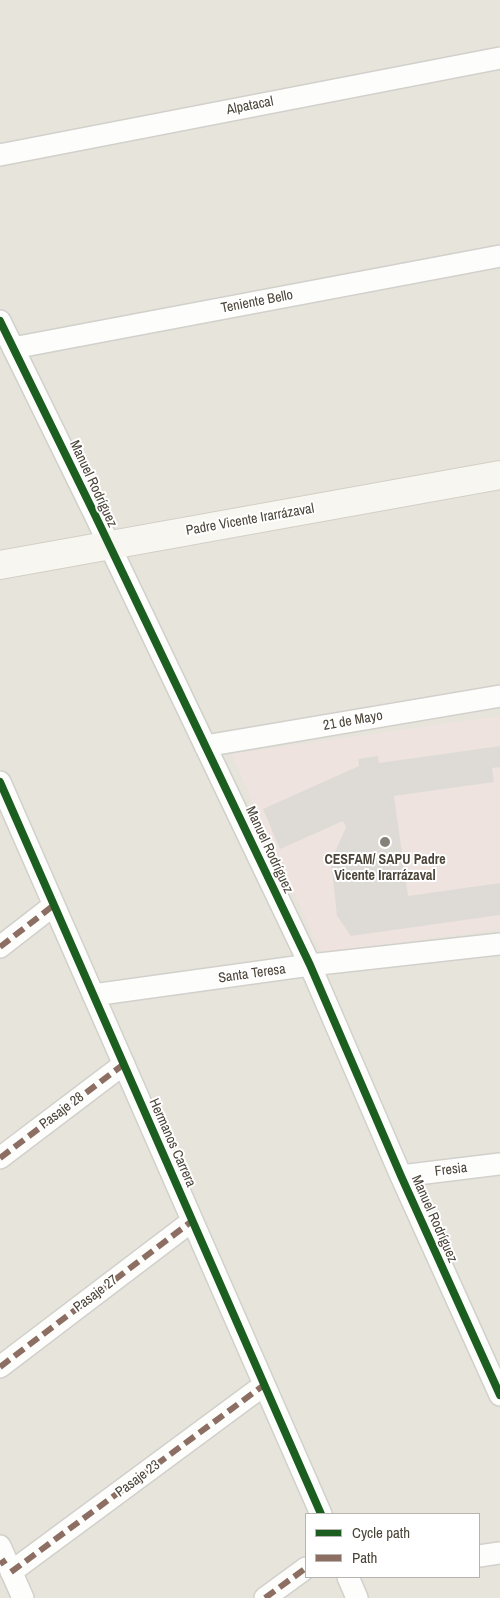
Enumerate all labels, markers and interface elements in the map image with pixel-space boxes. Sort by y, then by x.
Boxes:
street label: Alpatacal [225,93,275,119]
street label: Teniente Bello [220,287,294,317]
street label: Manuel Rodríguez [66,438,120,530]
street label: Padre Vicente Irarrázaval [185,500,315,540]
street label: 21 de Mayo [322,708,384,734]
street label: Manuel Rodríguez [242,804,296,896]
marker: CESFAM/ SAPU Padre Vicente Irarrázaval [378,835,392,849]
place label: CESFAM/ SAPU Padre Vicente Irarrázaval [324,852,446,884]
street label: Santa Teresa [217,961,287,987]
street label: Pasaje 28 [37,1089,87,1133]
street label: Hermanos Carrera [145,1096,199,1190]
street label: Fresia [434,1160,468,1180]
street label: Manuel Rodríguez [407,1173,461,1265]
street label: Pasaje 27 [71,1272,121,1316]
street label: Pasaje 23 [113,1457,163,1501]
legend [305,1513,480,1578]
text: Cycle path [352,1522,410,1543]
text: Path [352,1547,377,1568]

